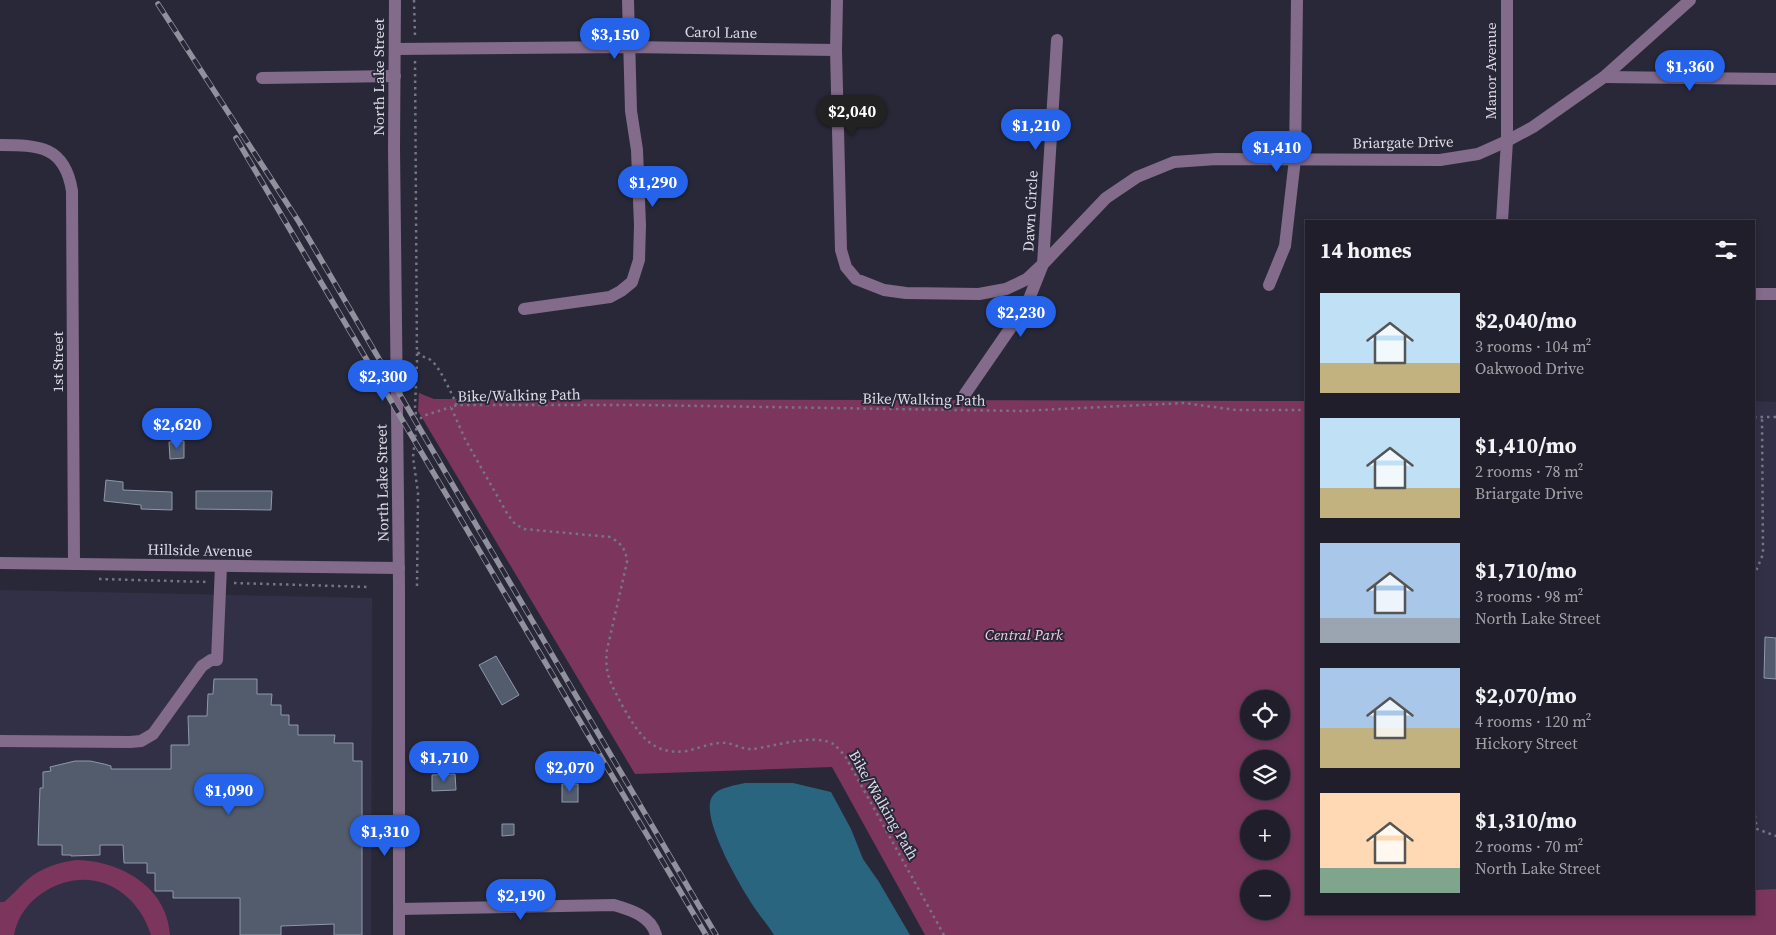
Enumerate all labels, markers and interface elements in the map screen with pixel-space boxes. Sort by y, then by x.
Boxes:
street label: North Lake Street [368,18,389,136]
pin: $3,150 [574,18,656,60]
street label: Carol Lane [685,21,758,43]
street label: Manor Avenue [1480,22,1501,120]
text: $3,150 [591,23,639,45]
pin: $1,360 [1649,49,1731,92]
text: $1,360 [1666,55,1714,77]
pin: $2,040 [811,94,893,137]
text: $2,040 [828,100,876,122]
pin: $1,210 [995,108,1077,151]
text: $1,210 [1012,114,1060,136]
pin: $1,410 [1236,130,1318,173]
street label: Briargate Drive [1352,131,1454,153]
text: $1,410 [1253,136,1301,158]
pin: $1,290 [612,166,694,208]
street label: Dawn Circle [1017,169,1043,252]
text: $1,290 [629,171,677,193]
text: 14 homes [1320,236,1412,265]
icon: filters [1712,236,1740,264]
pin: $2,230 [980,296,1062,338]
text: $2,230 [997,301,1045,323]
text: $2,040/mo [1475,306,1577,335]
icon: home [1360,313,1420,373]
street label: 1st Street [47,331,68,393]
text: 3 rooms · 104 m² [1475,335,1591,357]
text: Oakwood Drive [1475,357,1584,379]
pin: $2,300 [342,360,424,402]
text: $2,300 [359,365,407,387]
street label: Bike/Walking Path [457,383,581,407]
street label: Bike/Walking Path [862,387,986,411]
pin: $2,620 [136,408,218,450]
text: $2,620 [153,413,201,435]
street label: North Lake Street [370,424,394,542]
text: $1,410/mo [1475,431,1577,460]
icon: home [1360,438,1420,498]
text: 2 rooms · 78 m² [1475,460,1583,482]
text: Briargate Drive [1475,482,1583,504]
street label: Hillside Avenue [147,539,253,561]
text: $1,710/mo [1475,556,1577,585]
icon: home [1360,563,1420,623]
text: 3 rooms · 98 m² [1475,585,1583,607]
text: North Lake Street [1475,607,1600,629]
park label: Central Park [985,624,1064,645]
text: $2,070/mo [1475,681,1577,710]
icon: home [1360,688,1420,748]
map controls [1240,690,1290,920]
button: locate [1240,690,1290,740]
text: 4 rooms · 120 m² [1475,710,1591,732]
text: Hickory Street [1475,732,1577,754]
pin: $1,710 [403,740,485,783]
text: $1,710 [420,746,468,768]
street label: Bike/Walking Path [844,746,924,864]
pin: $2,070 [529,750,611,793]
button: layers [1240,750,1290,800]
text: $2,070 [546,756,594,778]
pin: $1,090 [188,774,270,816]
text: $1,090 [205,779,253,801]
text: $1,310/mo [1475,806,1577,835]
button: + [1240,810,1290,860]
icon: home [1360,813,1420,873]
pin: $1,310 [344,814,426,857]
text: $1,310 [361,820,409,842]
text: 2 rooms · 70 m² [1475,835,1583,857]
text: North Lake Street [1475,857,1600,879]
button: − [1240,870,1290,920]
pin: $2,190 [480,878,562,921]
text: $2,190 [497,884,545,906]

